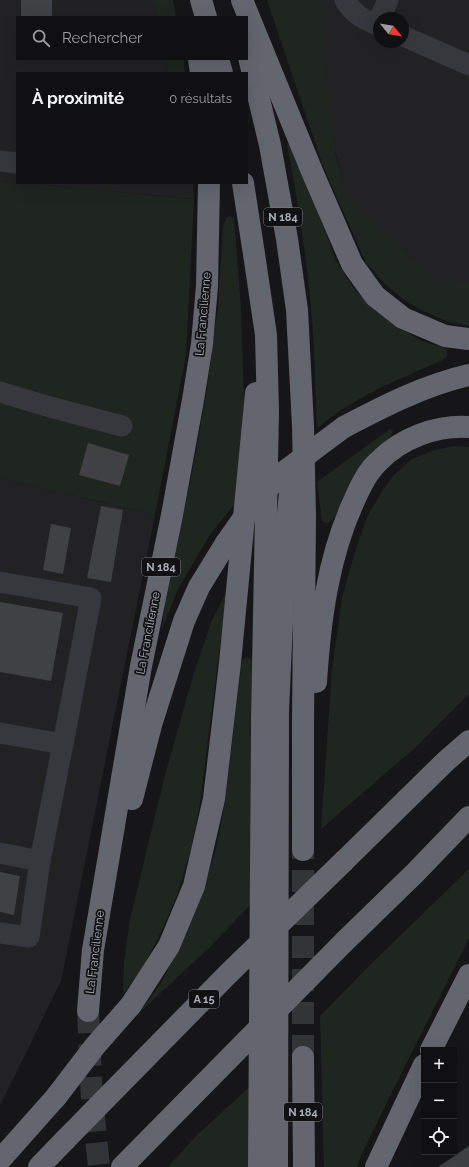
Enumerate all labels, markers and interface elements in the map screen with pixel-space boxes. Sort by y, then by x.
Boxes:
north arrow [373,12,409,48]
search box [16,16,248,60]
icon: search [30,27,52,49]
text: Rechercher [62,29,142,47]
text: À proximité [32,88,124,108]
text: 0 résultats [169,91,232,106]
road number: N 184 [264,208,302,226]
street label: La Francilienne [192,272,214,356]
road number: N 184 [142,558,180,576]
street label: La Francilienne [133,590,163,676]
street label: La Francilienne [83,909,107,995]
road number: A 15 [189,990,219,1008]
map controls [421,1047,457,1155]
button: + [421,1047,457,1083]
button: − [421,1083,457,1119]
road number: N 184 [284,1103,322,1121]
button: locate [421,1119,457,1155]

